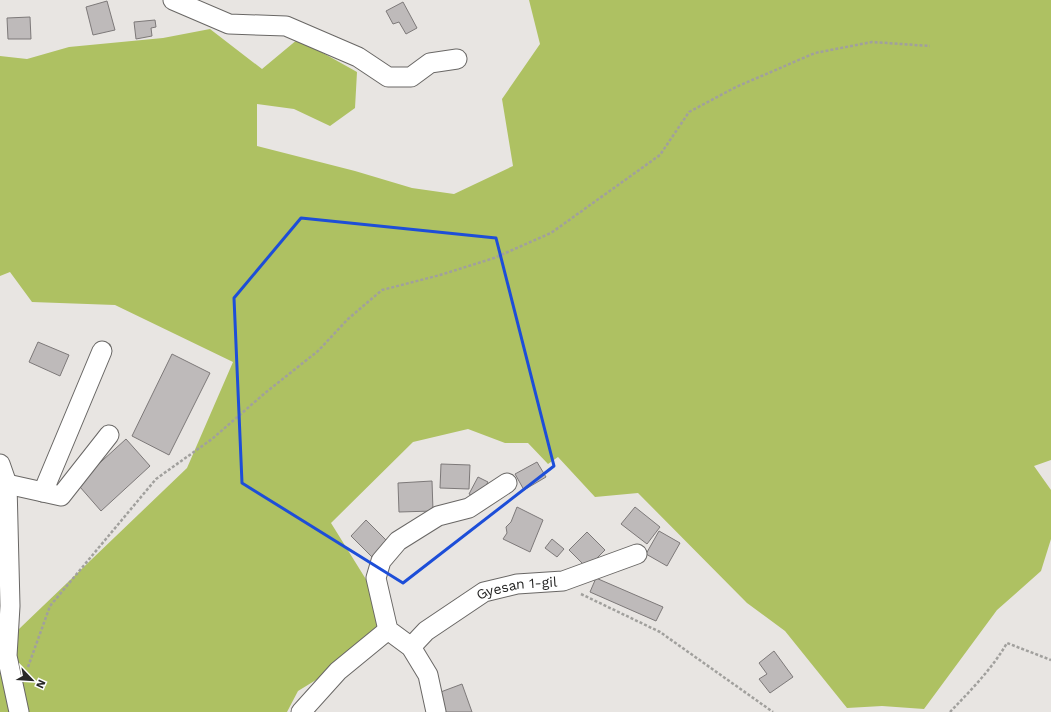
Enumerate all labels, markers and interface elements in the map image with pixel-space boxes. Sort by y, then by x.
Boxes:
street label: Gyesan 1-gil [473,573,558,603]
north arrow [12,660,52,700]
text: N [33,678,48,690]

